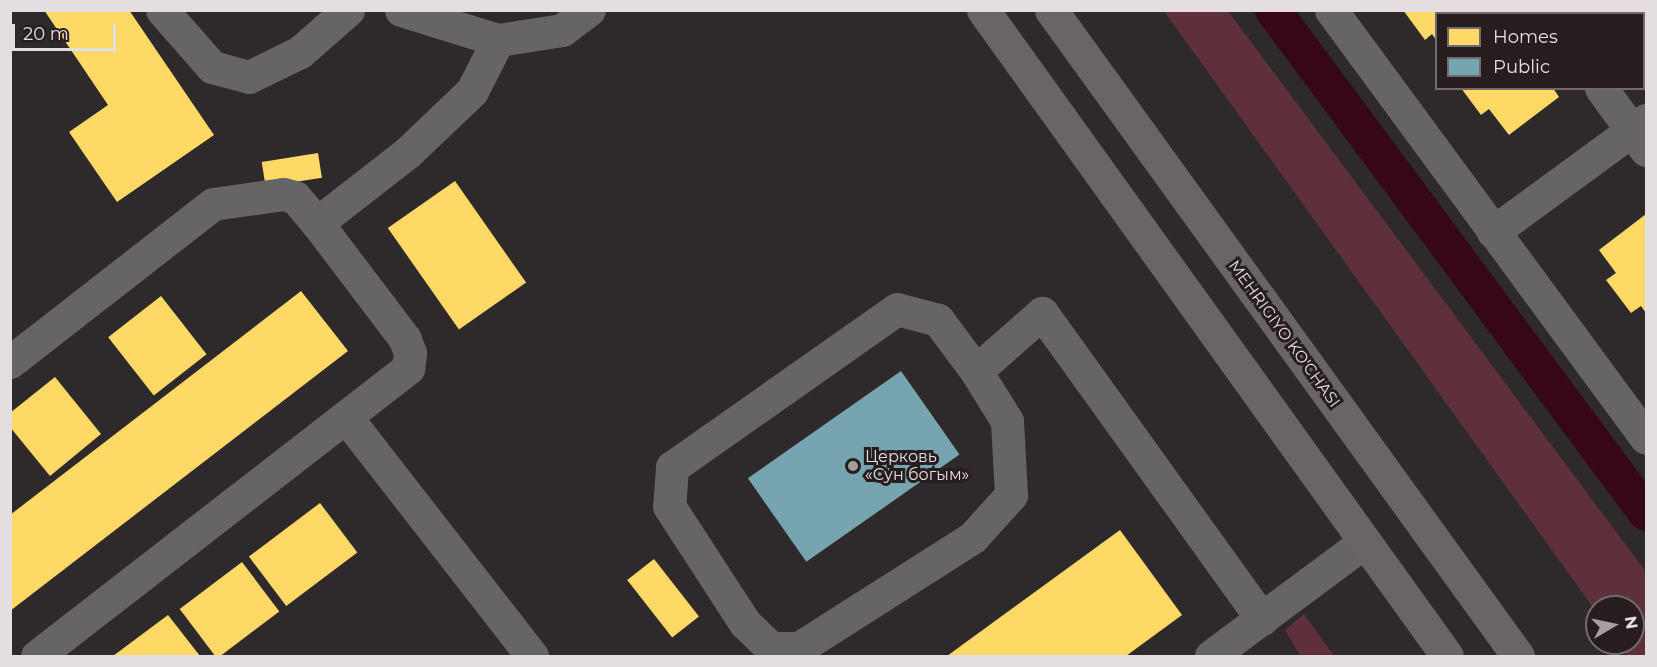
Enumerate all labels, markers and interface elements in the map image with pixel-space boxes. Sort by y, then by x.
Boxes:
scale bar [15,12,118,50]
legend [1435,12,1645,90]
text: 20 m [23,23,69,45]
text: Homes [1493,26,1558,48]
text: Public [1493,56,1550,78]
street label: MEHRIGIYO KO'CHASI [1224,257,1344,411]
place label: Церковь «Сун богым» [865,447,969,485]
marker: Церковь «Сун богым» [846,459,860,473]
north arrow [1585,595,1645,655]
text: N [1621,615,1642,630]

